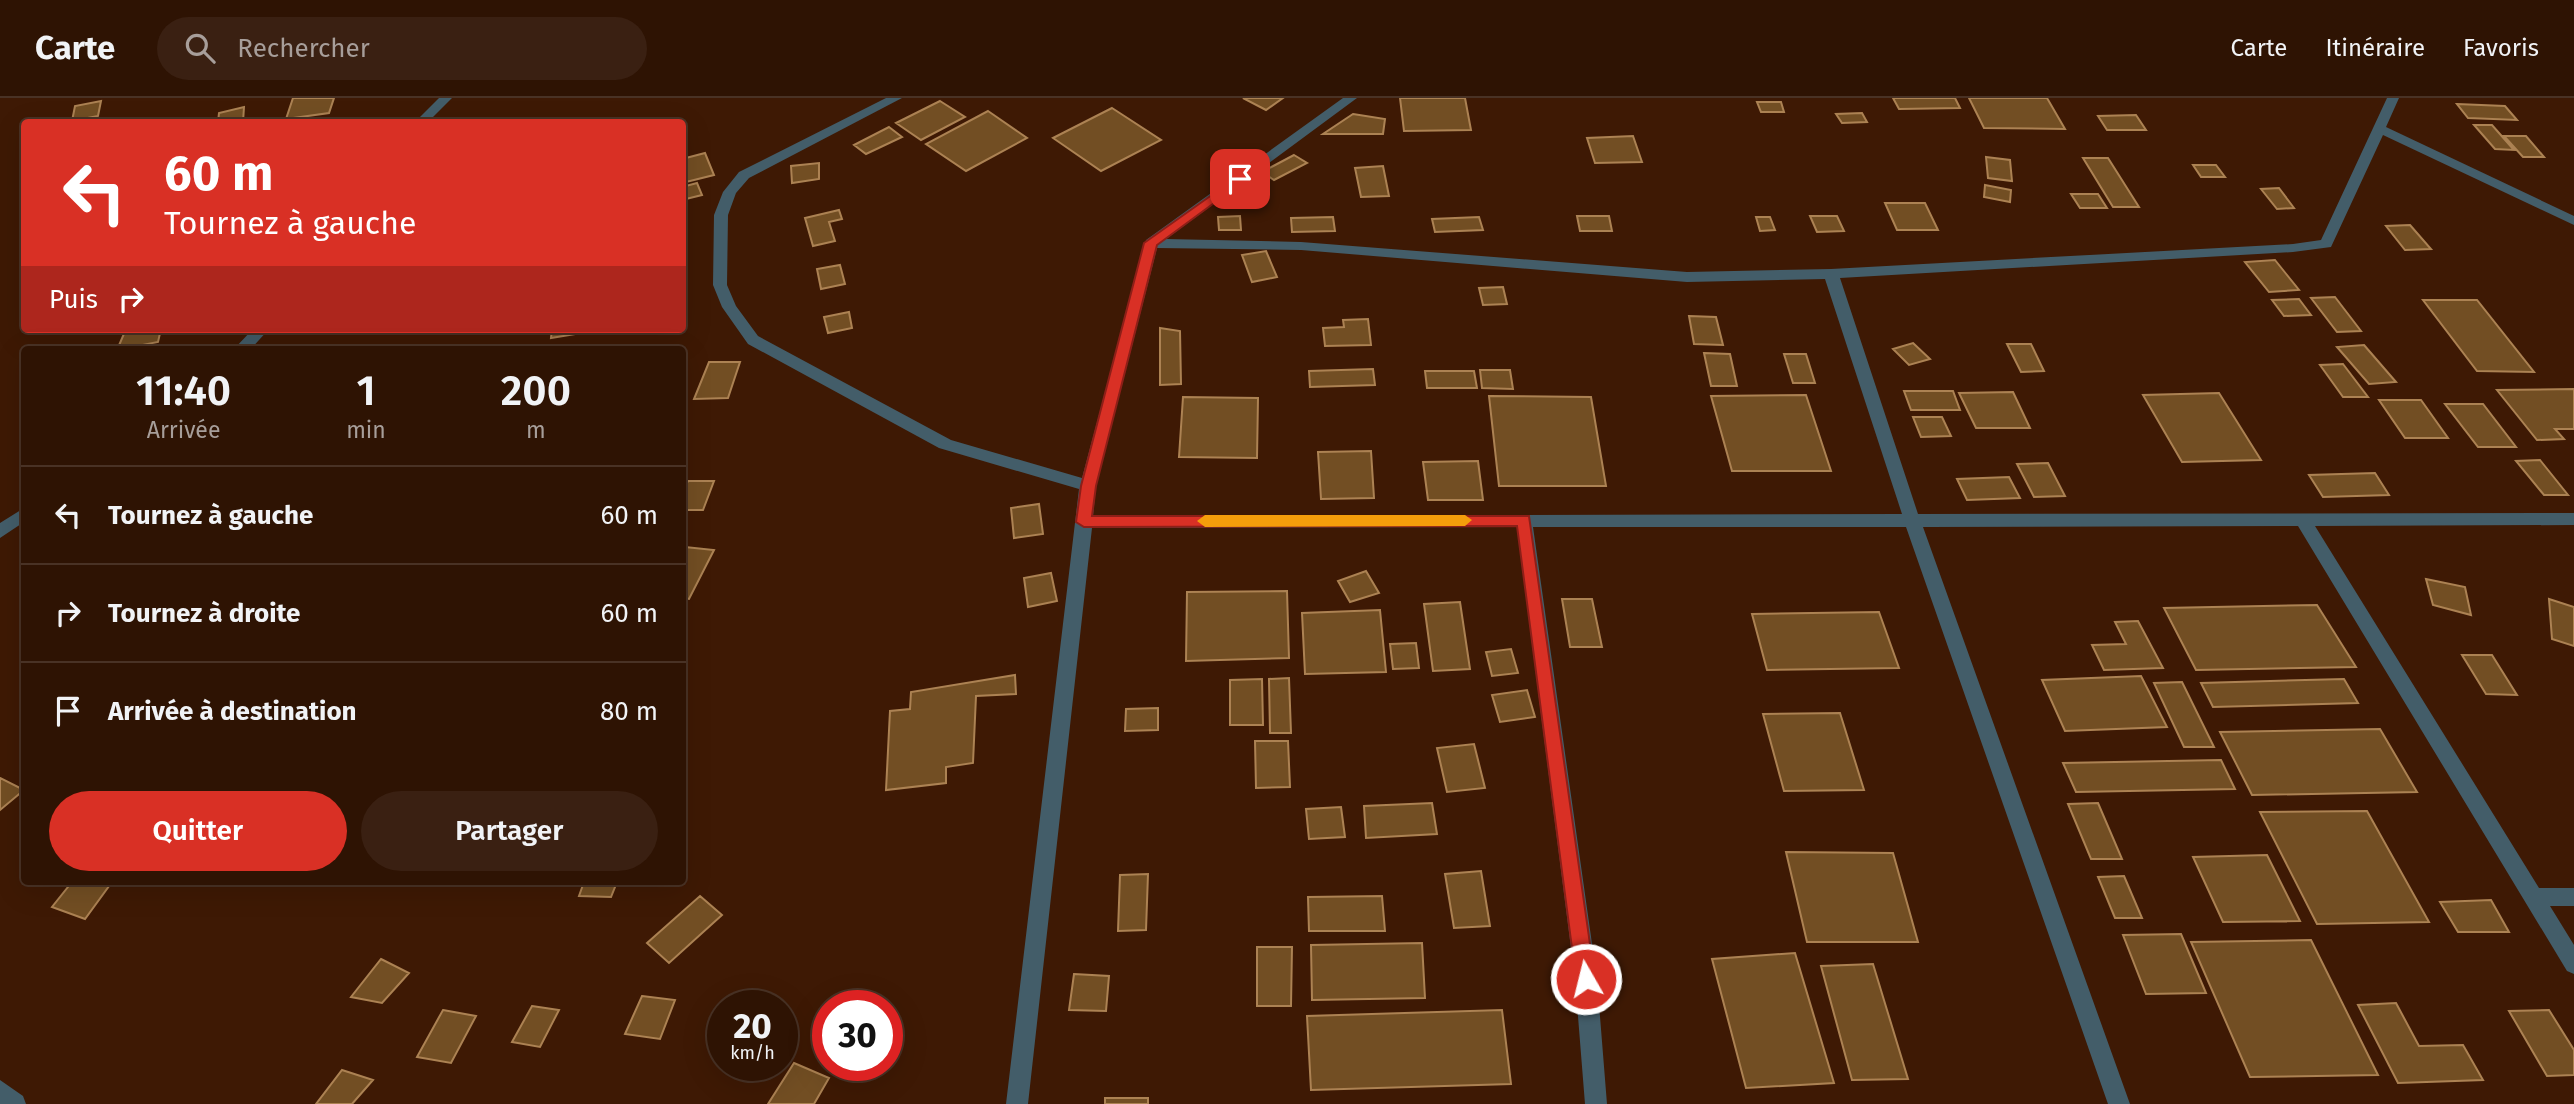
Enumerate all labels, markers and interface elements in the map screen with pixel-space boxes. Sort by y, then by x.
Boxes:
search box [157,17,647,80]
text: Carte [35,28,115,68]
icon: search [181,29,219,67]
text: Rechercher [237,33,370,64]
text: Carte [2231,34,2287,62]
text: Itinéraire [2325,34,2425,62]
text: Favoris [2463,34,2539,62]
text: 60 m [164,144,273,203]
icon: left [49,147,140,238]
pin [1210,149,1270,209]
icon: arrive [1221,160,1259,198]
text: Tournez à gauche [164,204,416,242]
icon: right [112,280,150,318]
text: Puis [49,284,98,315]
text: 11:40 [136,366,231,416]
text: 1 [356,366,376,416]
text: 200 [501,366,571,416]
text: Arrivée [147,416,220,444]
text: min [346,416,386,444]
text: m [526,416,546,444]
icon: left [49,496,87,534]
text: Tournez à gauche [108,500,313,531]
text: 60 m [600,500,658,531]
icon: right [49,594,87,632]
text: Tournez à droite [108,598,300,629]
text: 60 m [600,598,658,629]
icon: arrive [49,692,87,730]
text: Arrivée à destination [108,696,357,727]
text: 80 m [600,696,658,727]
button: Quitter [49,791,347,871]
button: Partager [361,791,658,871]
position arrow [1549,942,1623,1016]
speed limit sign: 30 [812,990,903,1081]
text: 20 [733,1005,772,1047]
text: km/h [730,1042,775,1064]

